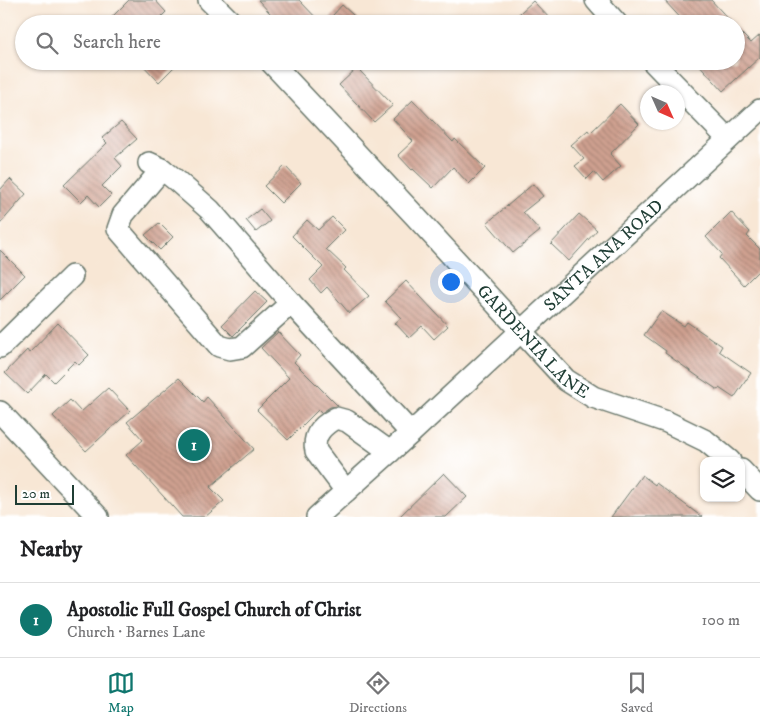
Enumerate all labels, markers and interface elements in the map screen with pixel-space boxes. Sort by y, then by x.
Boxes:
search box [15,15,745,70]
icon: search [33,29,61,57]
text: Search here [73,31,161,54]
north arrow [640,85,685,130]
street label: SANTA ANA ROAD [540,195,668,316]
your location [438,269,464,295]
street label: GARDENIA LANE [472,280,593,404]
pin: 1 [178,426,210,464]
map controls [700,457,745,502]
button: layers [700,457,745,502]
scale bar [15,482,74,505]
text: 20 m [22,485,50,503]
text: Nearby [20,537,82,563]
text: Apostolic Full Gospel Church of Christ [67,599,361,622]
text: 1 [33,610,39,630]
text: 100 m [702,610,740,630]
text: Church · Barnes Lane [67,622,205,642]
tab: Map [107,669,135,717]
tab: Directions [349,669,407,717]
tab: Saved [621,669,653,717]

